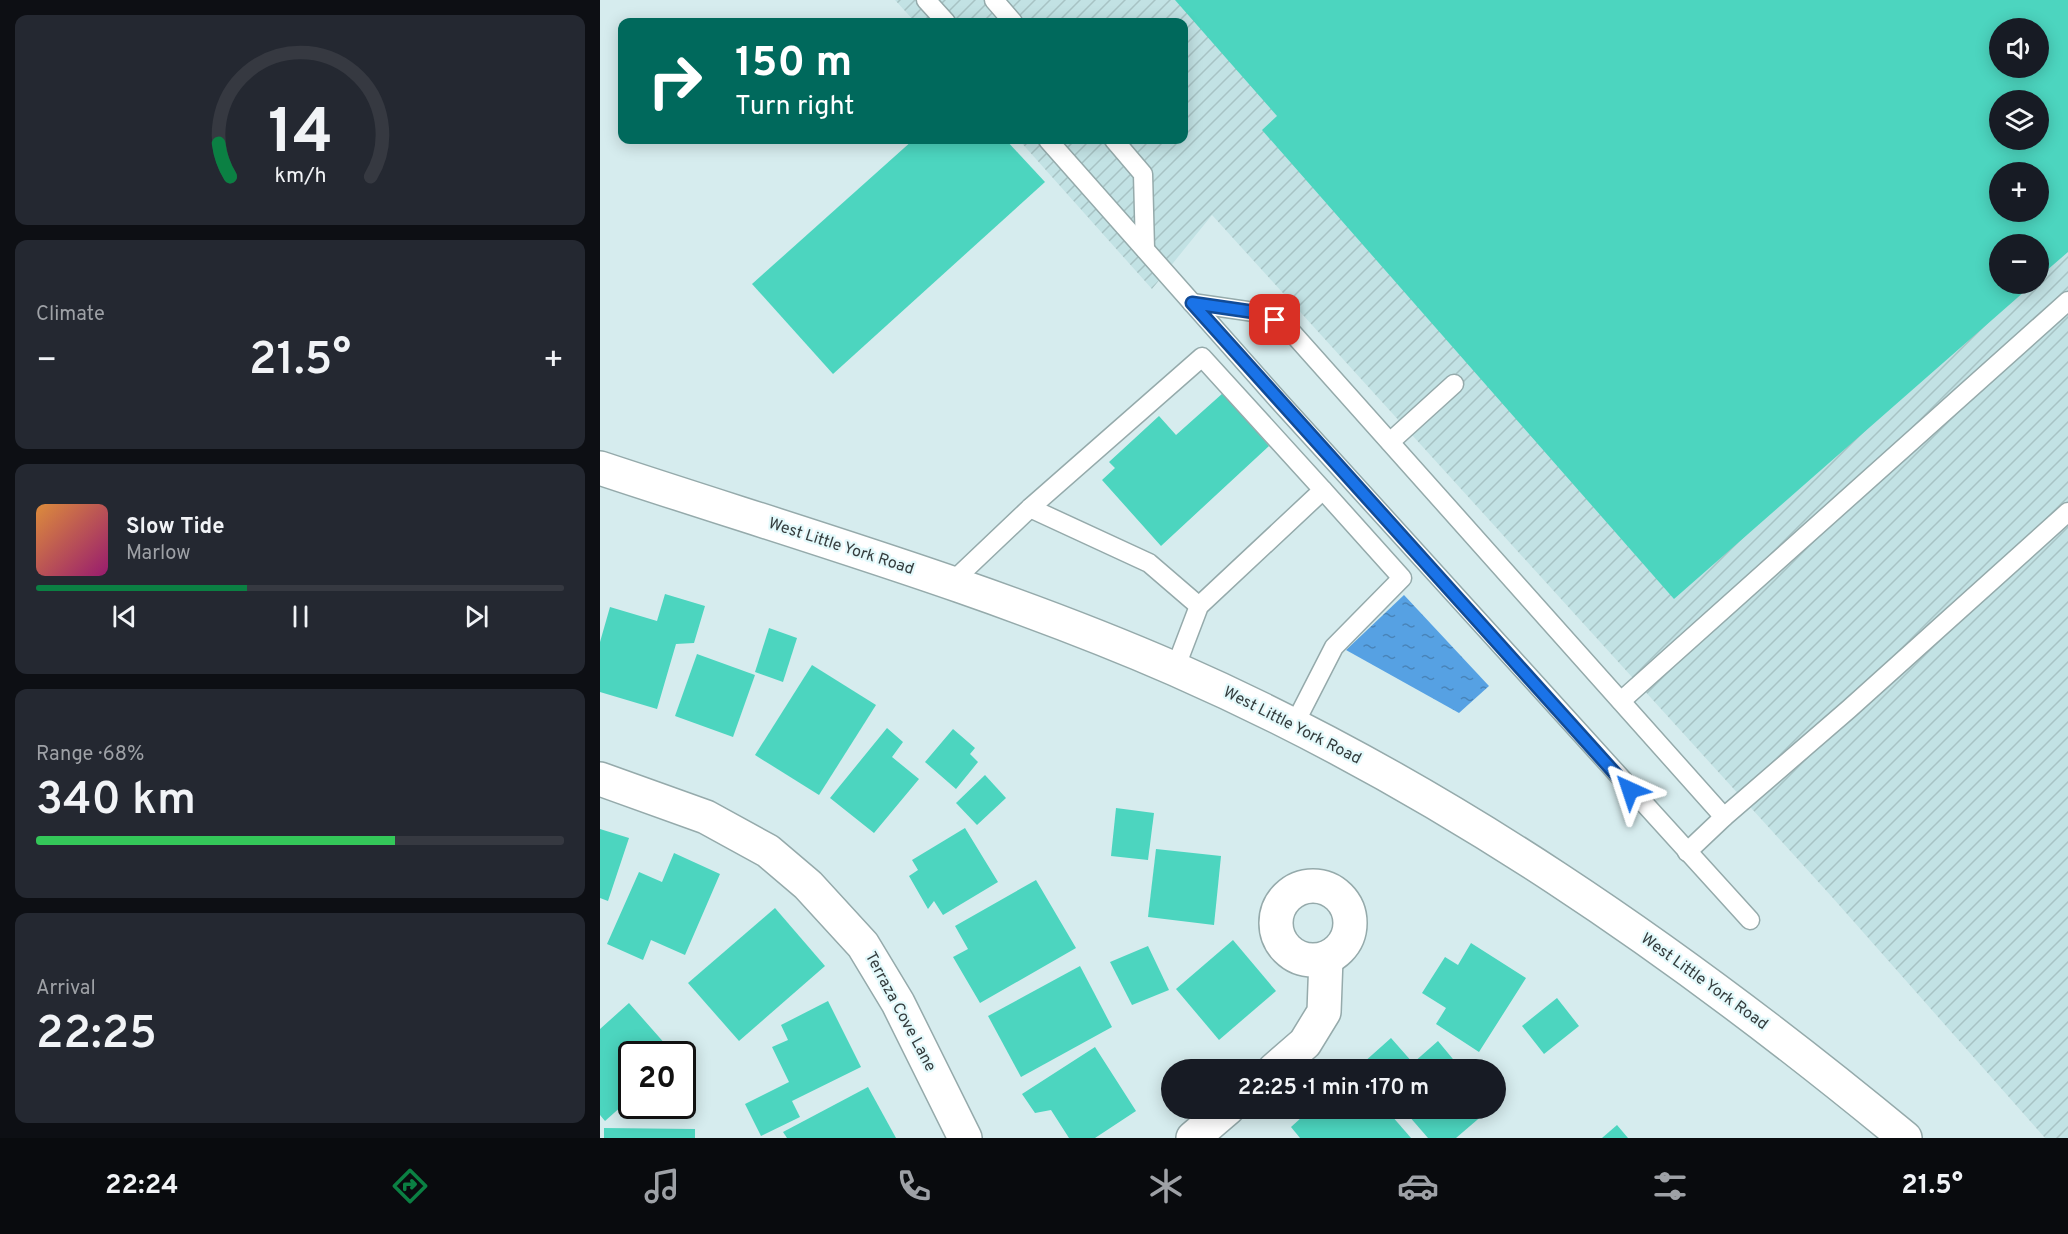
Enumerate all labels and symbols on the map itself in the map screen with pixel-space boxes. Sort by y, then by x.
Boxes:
pin [1249,294,1300,345]
street label: West Little York Road [766,514,916,580]
street label: West Little York Road [1220,683,1364,769]
position arrow [1598,758,1662,822]
street label: West Little York Road [1637,929,1771,1035]
street label: Terraza Cove Lane [860,949,940,1075]
speed limit sign: 20 [618,1041,696,1119]

